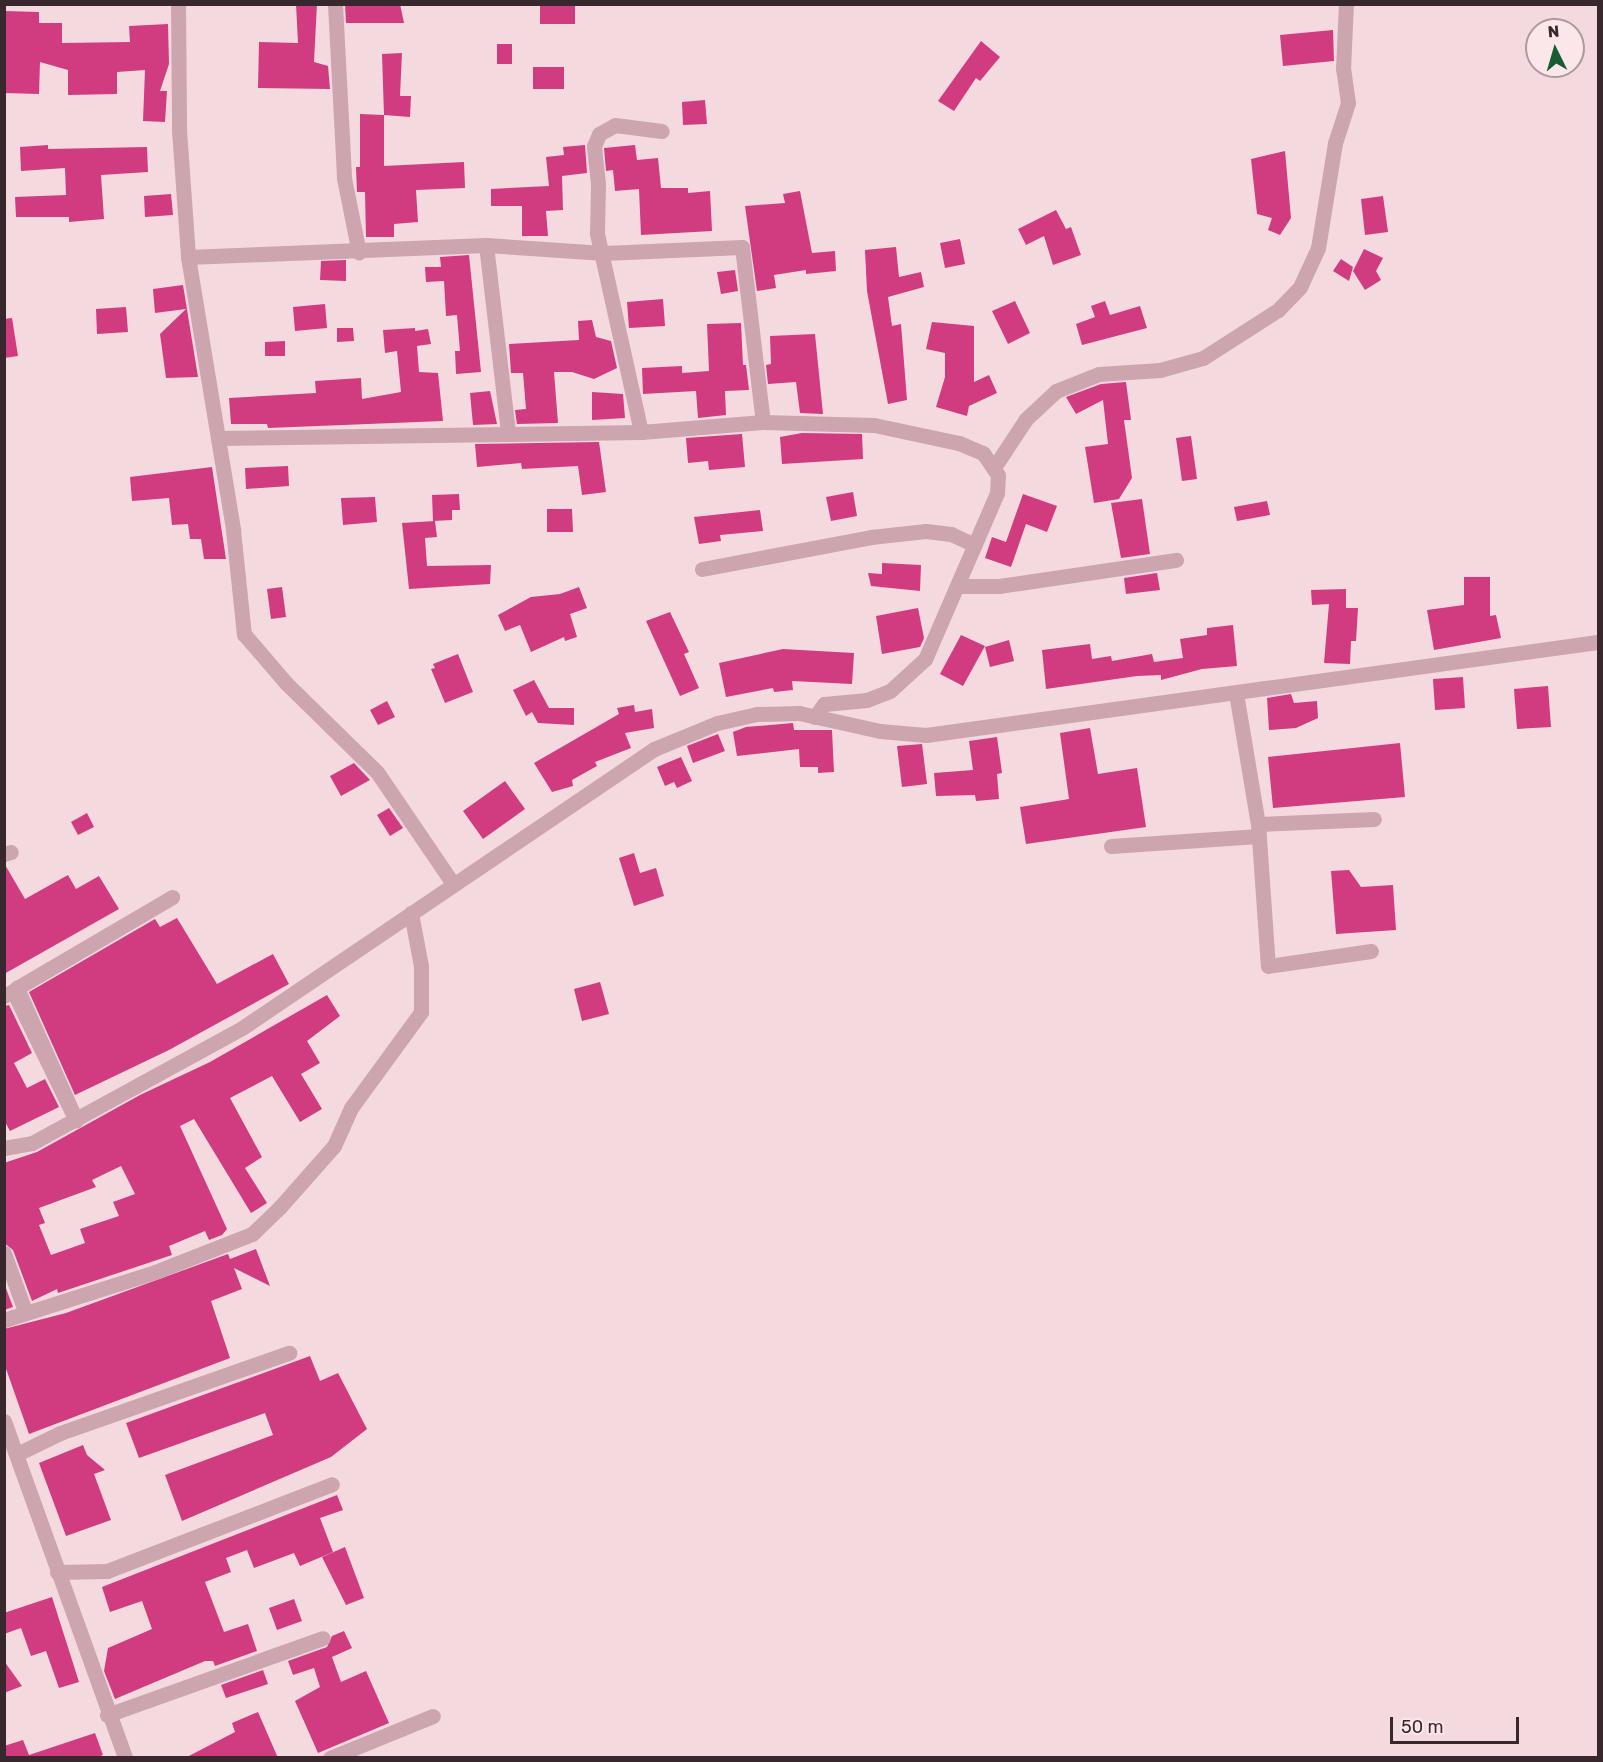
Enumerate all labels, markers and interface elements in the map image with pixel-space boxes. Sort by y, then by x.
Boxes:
north arrow [1525,18,1585,78]
text: N [1547,22,1560,42]
scale bar [1393,1705,1522,1743]
text: 50 m [1401,1716,1444,1738]

